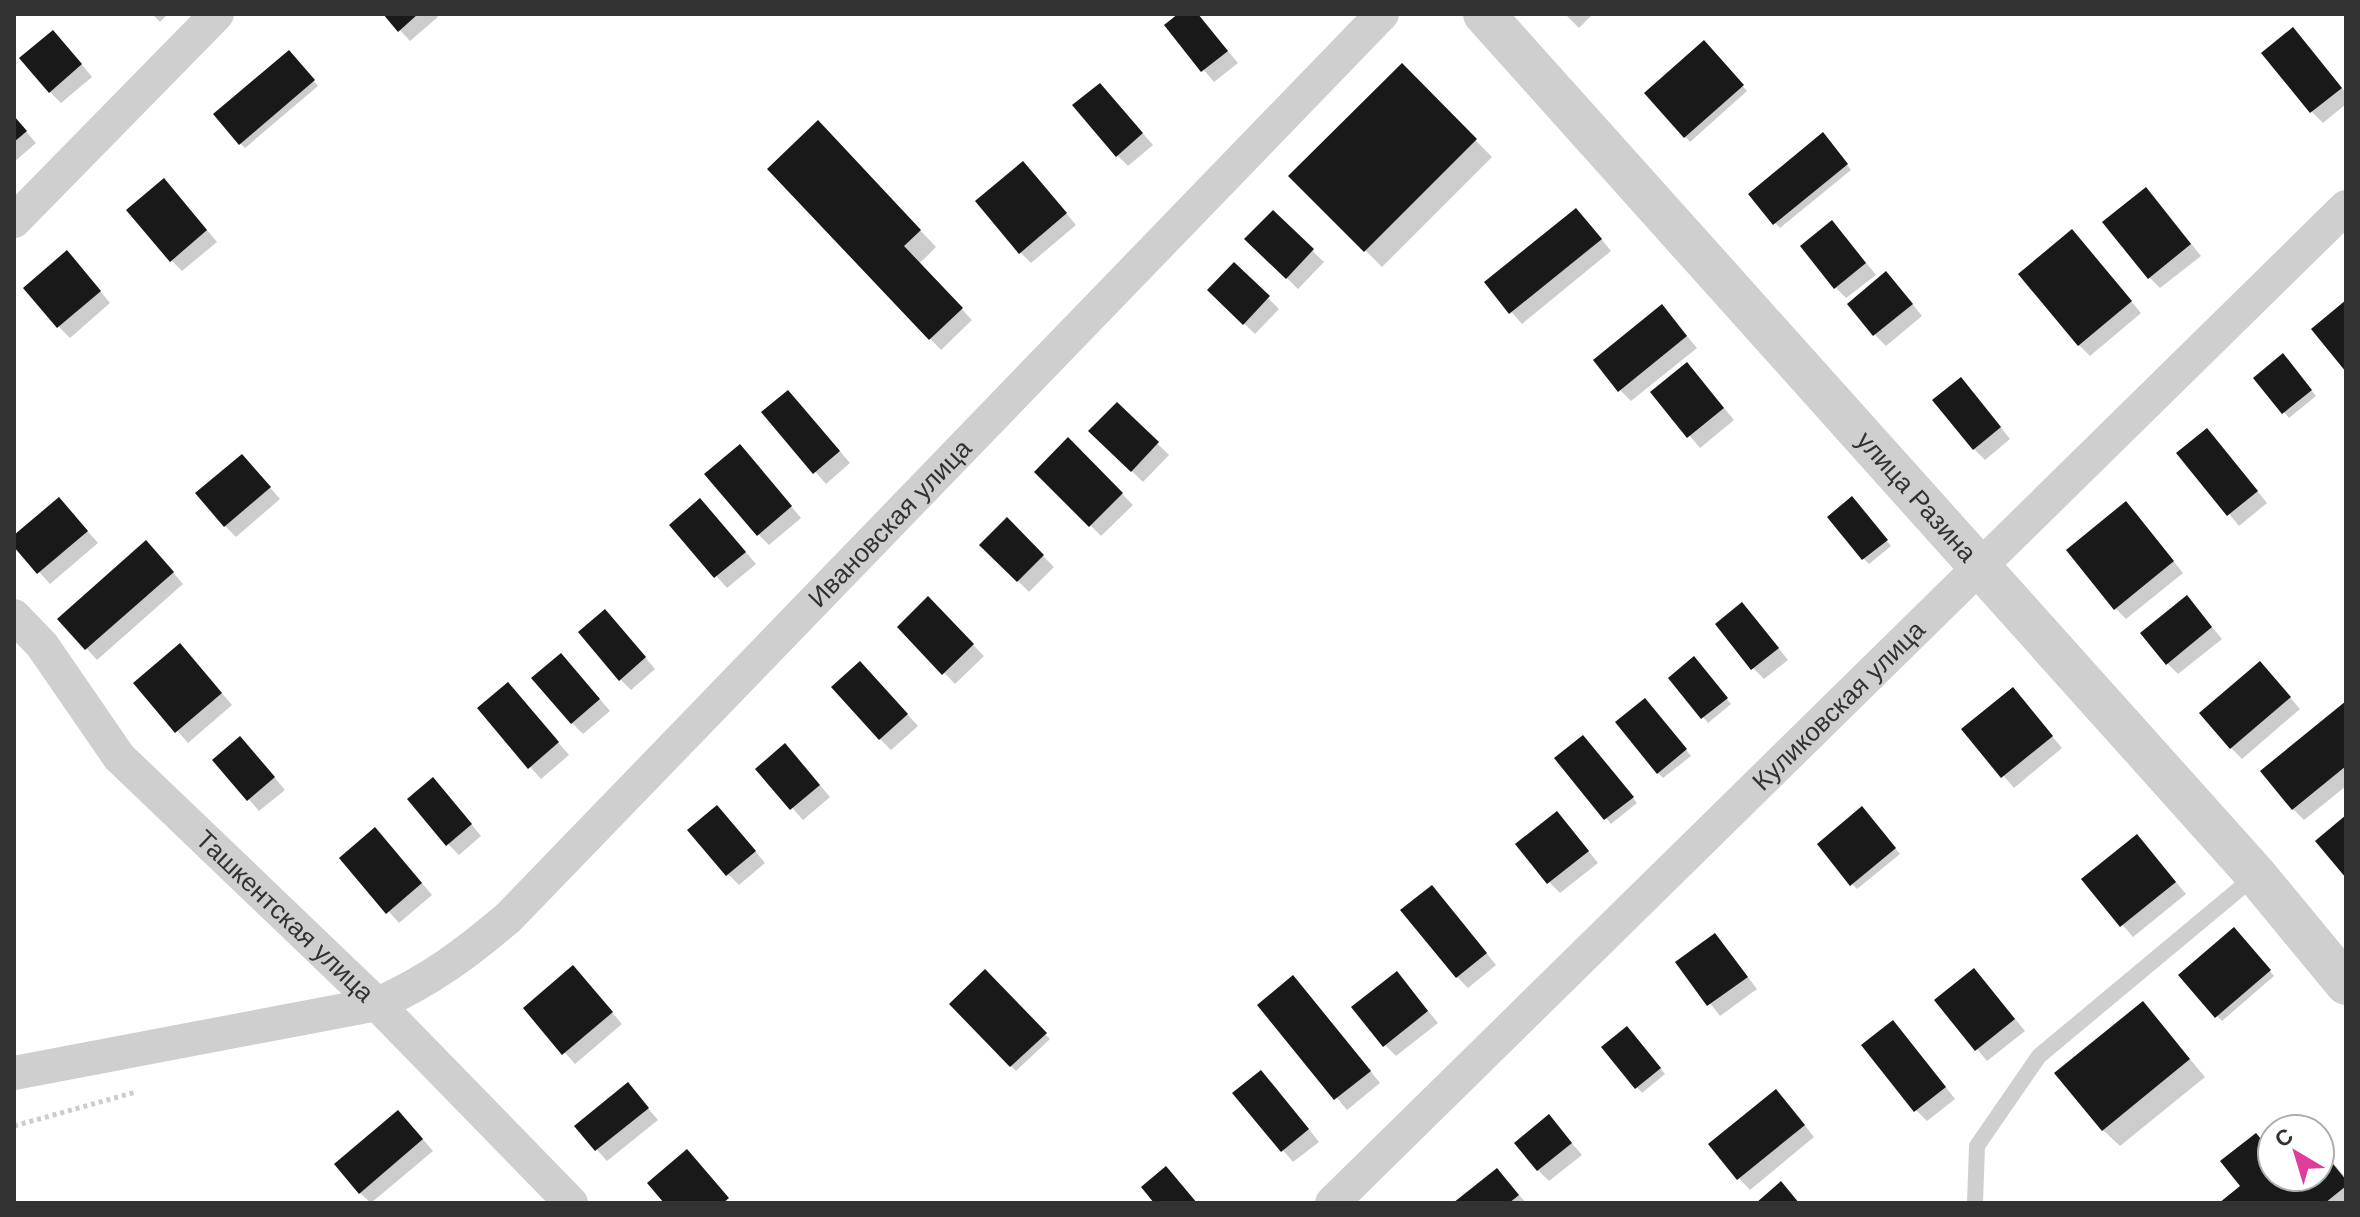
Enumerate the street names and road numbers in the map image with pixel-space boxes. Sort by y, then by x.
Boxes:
street label: улица Разина [1850,425,1983,568]
street label: Ивановская улица [802,433,978,613]
street label: Куликовская улица [1746,614,1931,796]
street label: Ташкентская улица [190,824,380,1008]

